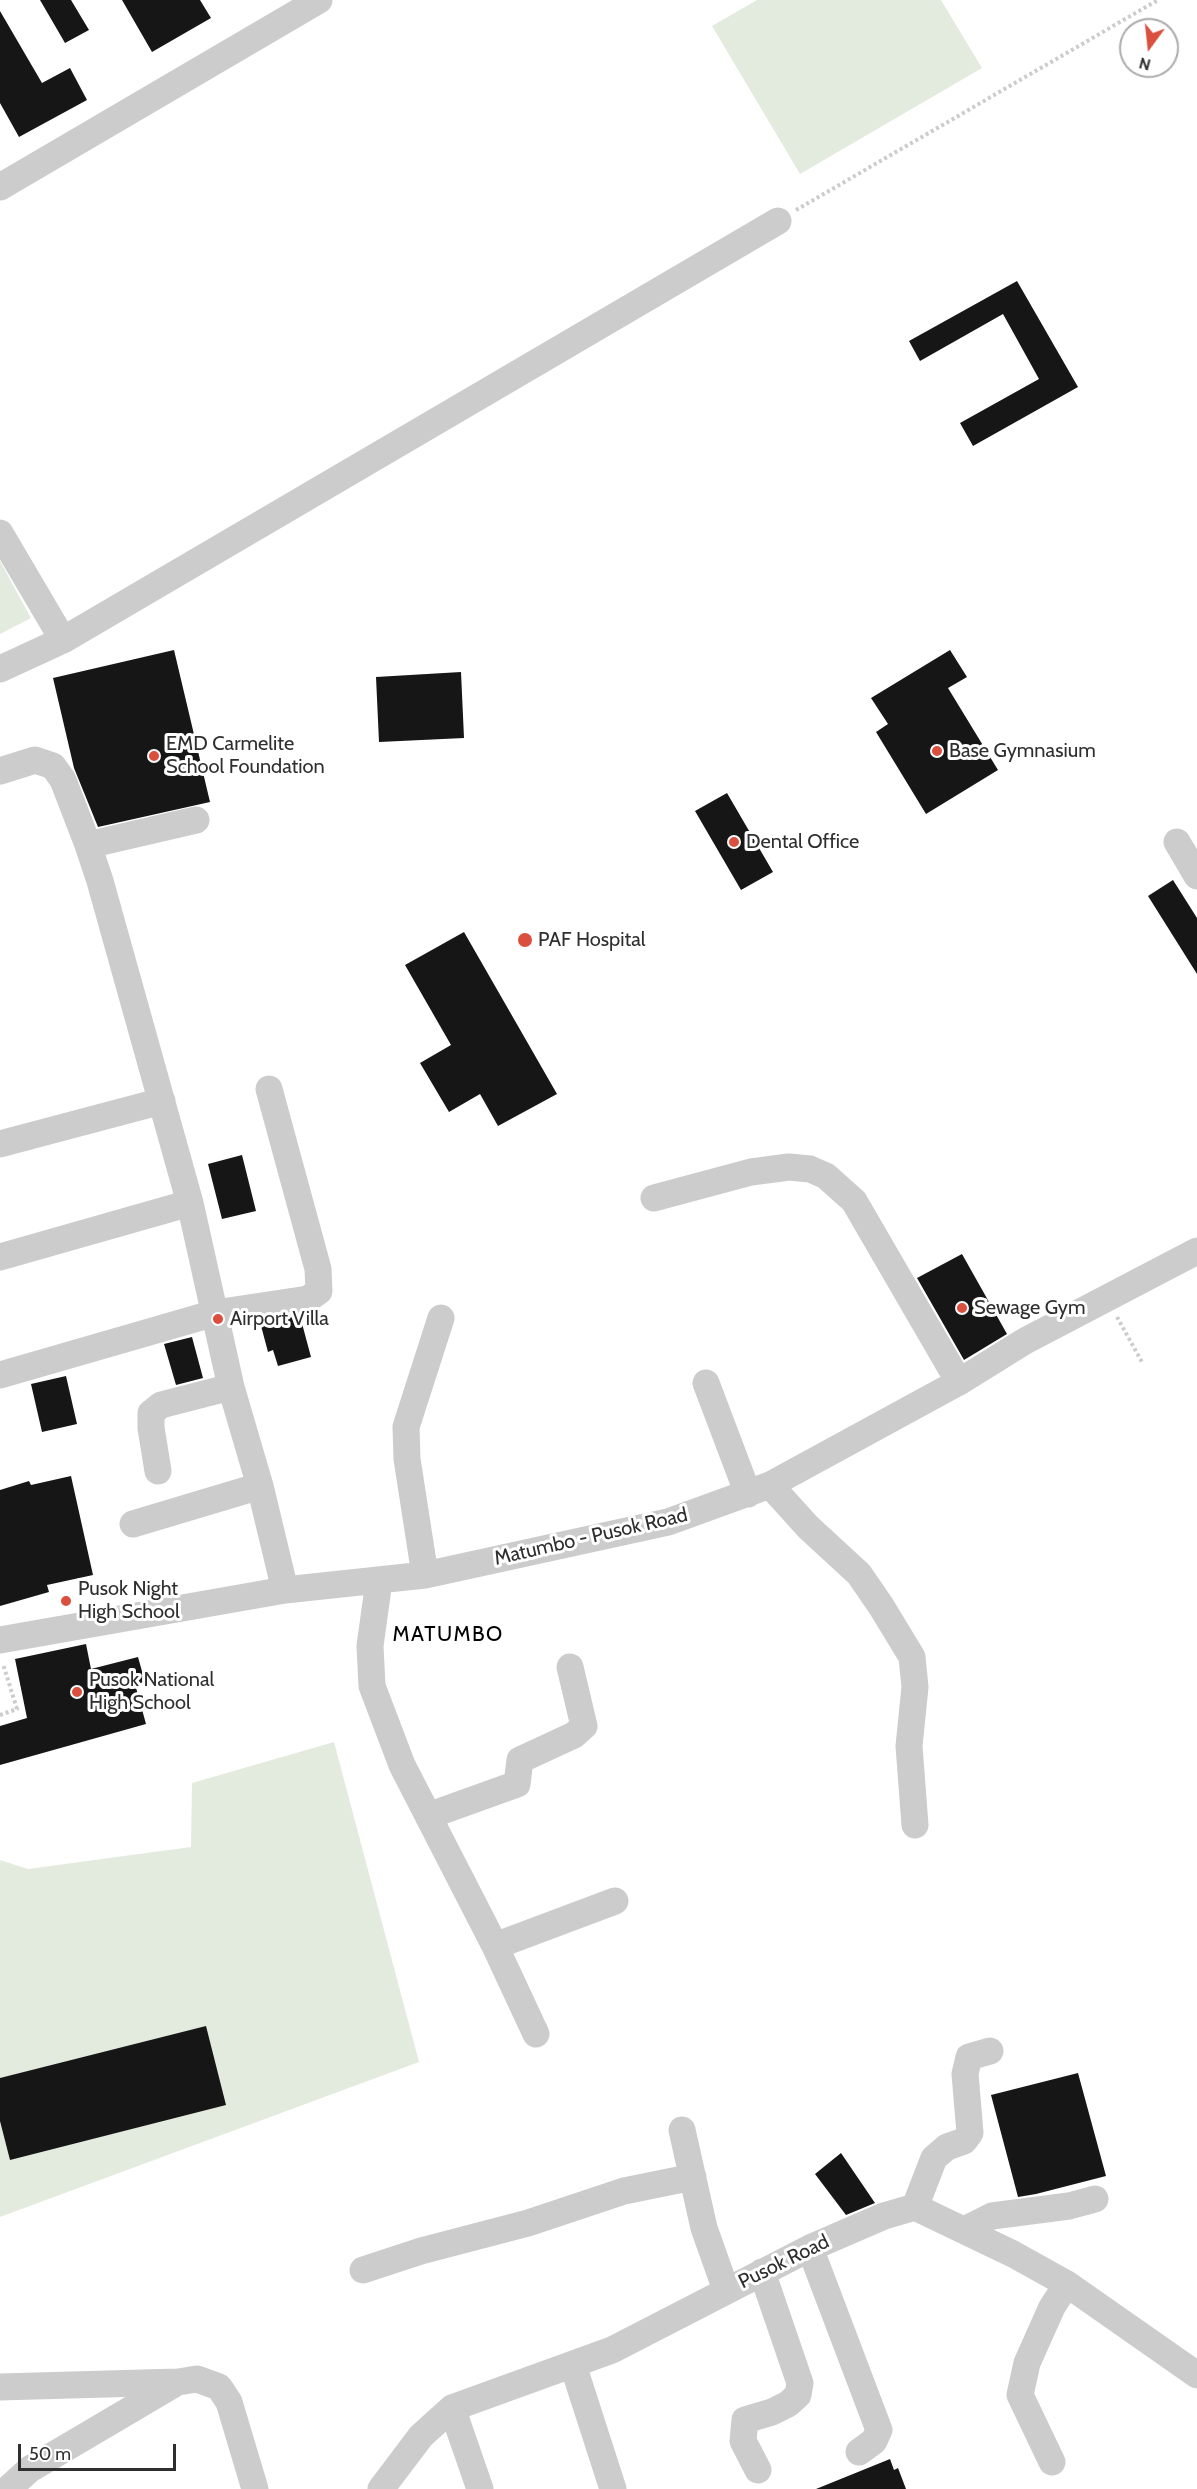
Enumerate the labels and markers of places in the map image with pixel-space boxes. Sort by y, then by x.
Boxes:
place label: EMD Carmelite School Foundation [166,732,325,779]
place label: Base Gymnasium [949,739,1096,763]
marker: Base Gymnasium [930,744,944,758]
marker: EMD Carmelite School Foundation [147,749,161,763]
place label: Dental Office [746,830,859,854]
marker: Dental Office [727,835,741,849]
place label: PAF Hospital [538,928,645,952]
marker: PAF Hospital [516,931,534,949]
place label: Sewage Gym [974,1296,1085,1320]
marker: Sewage Gym [955,1301,969,1315]
place label: Airport Villa [230,1307,329,1331]
marker: Airport Villa [211,1312,225,1326]
place label: Pusok Night High School [78,1577,180,1624]
marker: Pusok Night High School [59,1594,73,1608]
place label: Pusok National High School [89,1668,214,1715]
marker: Pusok National High School [70,1685,84,1699]

